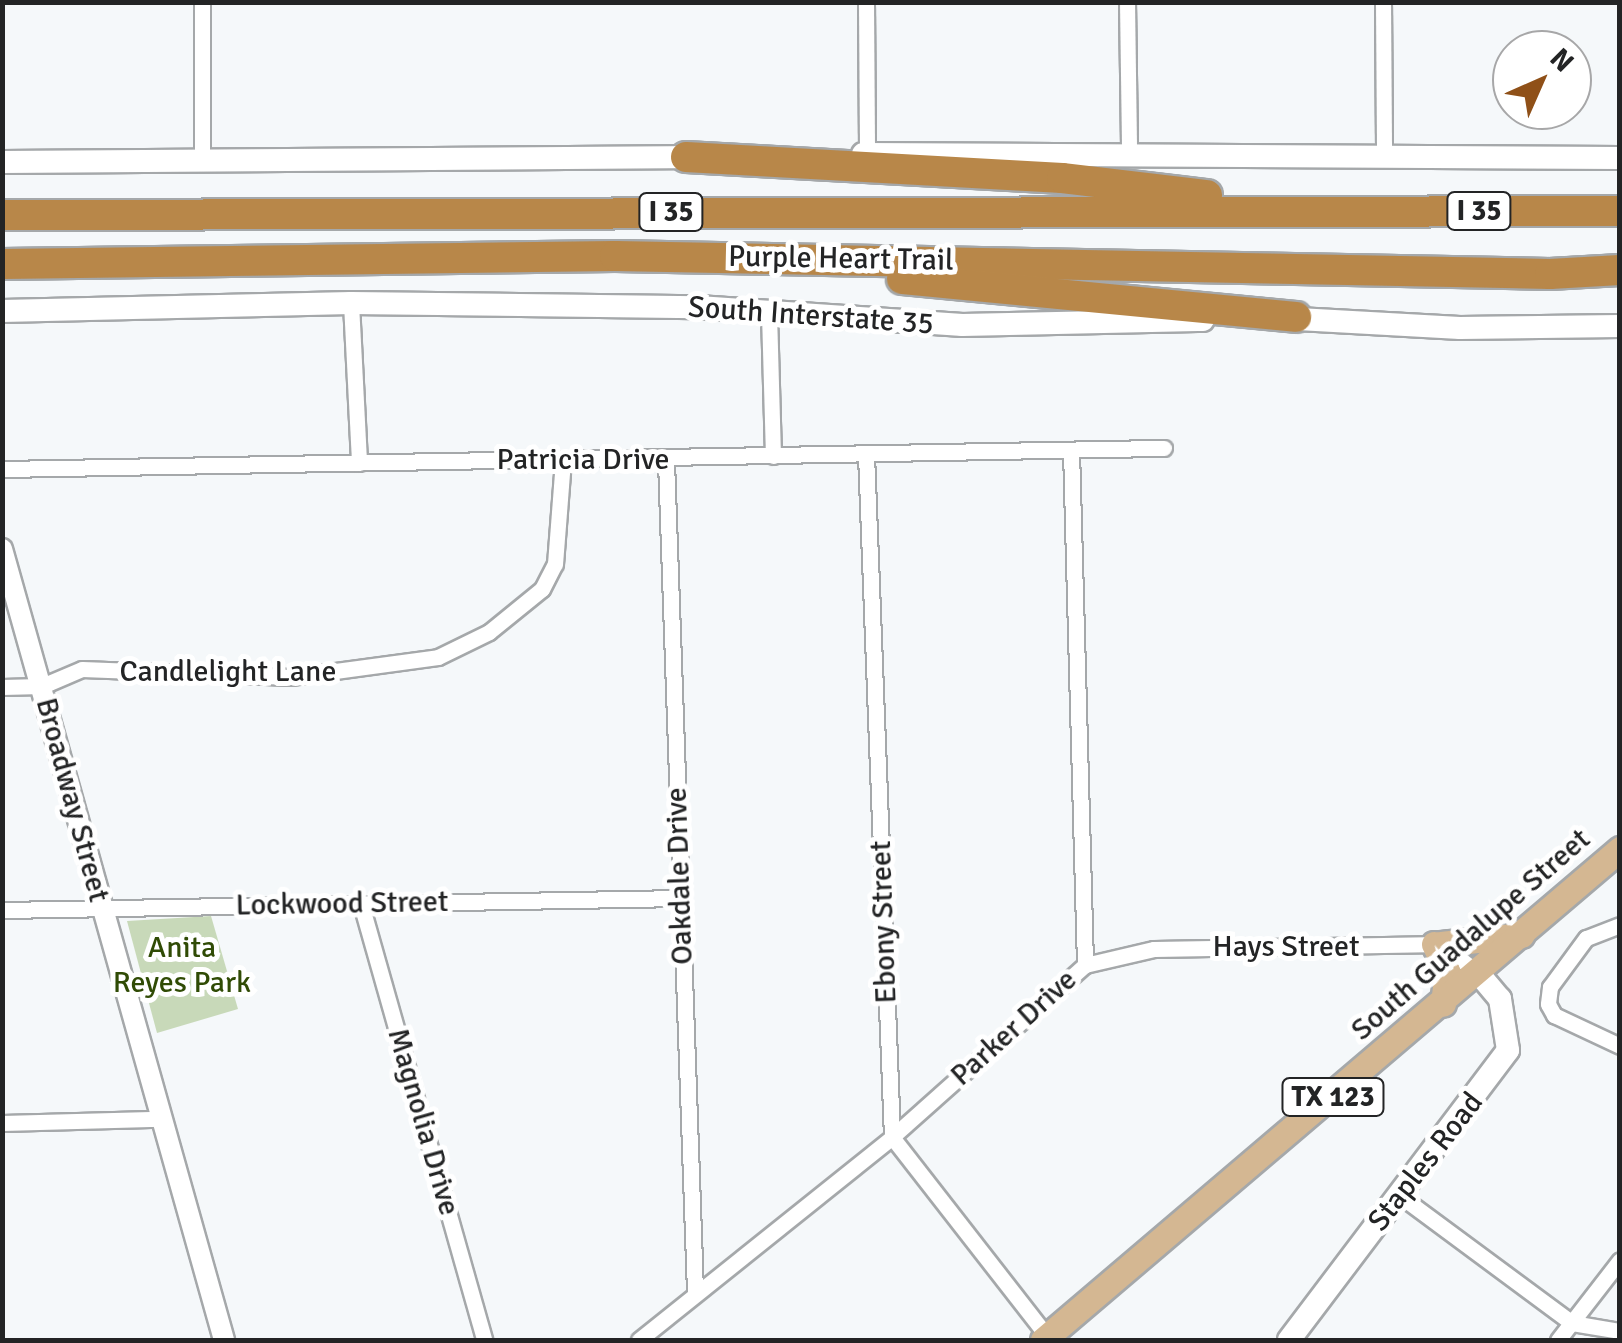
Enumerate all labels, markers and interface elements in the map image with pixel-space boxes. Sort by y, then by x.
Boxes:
north arrow [1492,30,1592,130]
text: N [1543,41,1581,79]
road number: I 35 [1444,188,1514,234]
road number: I 35 [636,189,706,235]
street label: Purple Heart Trail [728,239,954,279]
street label: South Interstate 35 [687,289,935,343]
street label: Patricia Drive [497,442,669,478]
street label: Candlelight Lane [120,654,336,690]
street label: Broadway Street [27,694,117,906]
street label: Oakdale Drive [659,787,701,965]
street label: South Guadalupe Street [1344,822,1598,1048]
street label: Ebony Street [863,840,905,1004]
street label: Lockwood Street [235,884,449,924]
street label: Hays Street [1213,929,1359,965]
park label: Anita Reyes Park [113,930,251,1000]
street label: Parker Drive [944,962,1084,1094]
street label: Magnolia Drive [379,1024,467,1220]
road number: TX 123 [1280,1074,1386,1120]
street label: Staples Road [1361,1086,1491,1238]

